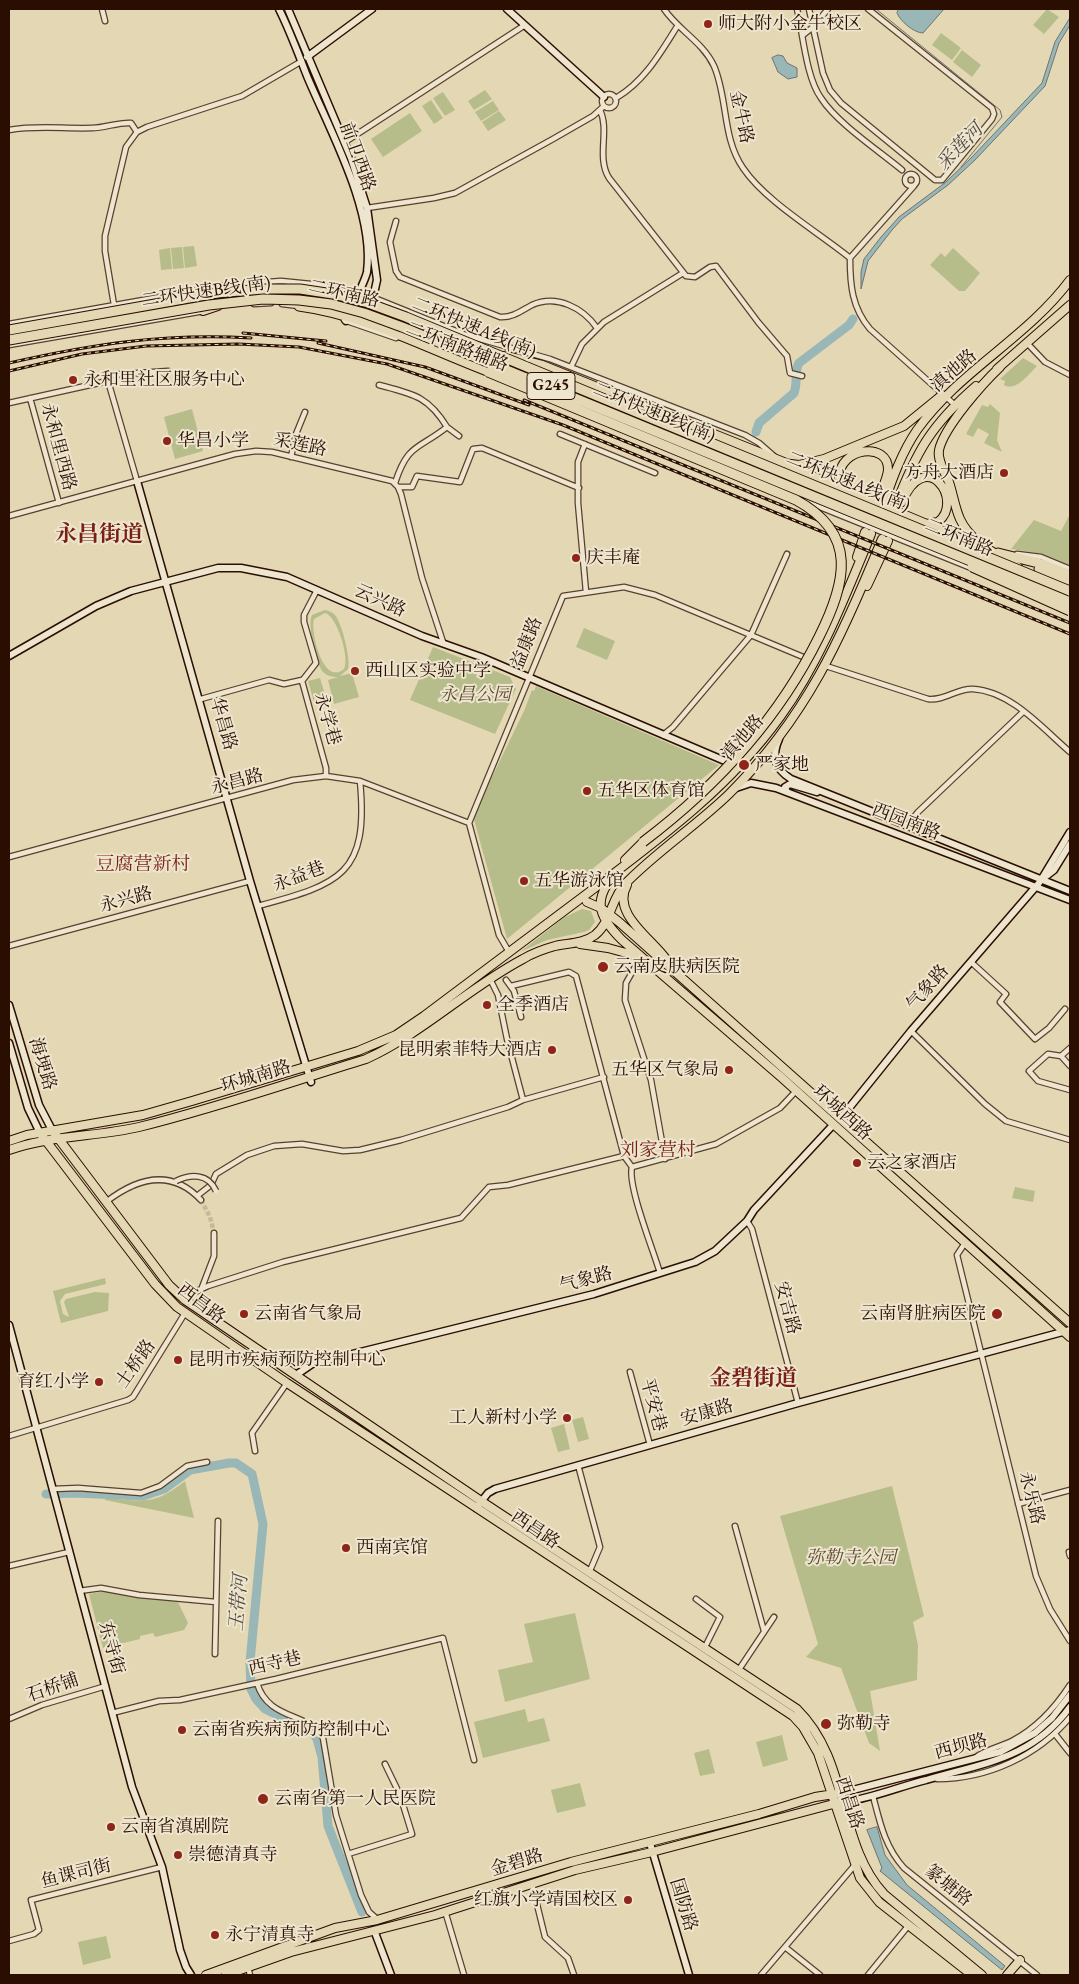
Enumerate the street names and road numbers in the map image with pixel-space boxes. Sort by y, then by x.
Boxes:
street label: 金牛路 [725,88,757,146]
street label: 前卫西路 [335,119,379,195]
street label: 二环快速B线(南) [140,272,272,312]
street label: 二环南路 [306,275,382,313]
street label: 二环快速A线(南) [409,293,539,363]
street label: 二环南路辅路 [403,318,511,376]
street label: 滇池路 [927,345,981,397]
road number: G245 [527,372,575,400]
street label: 二环快速B线(南) [590,379,718,447]
street label: 永和里西路 [36,401,80,493]
street label: 采莲路 [271,429,329,461]
street label: 二环快速A线(南) [783,447,913,517]
street label: 二环南路 [922,515,996,561]
street label: 云兴路 [351,580,409,622]
street label: 益康路 [507,614,547,672]
street label: 永学巷 [309,690,345,748]
street label: 华昌路 [205,695,241,753]
street label: 滇池路 [717,711,769,765]
street label: 永昌路 [208,765,266,799]
street label: 西园南路 [869,799,943,845]
street label: 永益巷 [270,857,328,897]
street label: 永兴路 [97,883,155,917]
street label: 气象路 [902,961,954,1015]
street label: 海埂路 [24,1035,60,1093]
street label: 环城南路 [218,1056,294,1098]
street label: 环城西路 [808,1081,876,1145]
street label: 气象路 [557,1263,615,1297]
street label: 西昌路 [173,1279,229,1329]
street label: 安吉路 [770,1279,804,1337]
street label: 土桥路 [112,1336,160,1392]
street label: 平安巷 [636,1376,670,1434]
street label: 安康路 [678,1395,736,1431]
street label: 永乐路 [1014,1469,1048,1527]
street label: 西昌路 [507,1506,563,1554]
street label: 东寺街 [94,1619,128,1677]
street label: 西寺巷 [246,1647,304,1681]
street label: 石桥铺 [24,1669,82,1707]
street label: 西坝路 [932,1730,990,1764]
street label: 西昌路 [830,1774,868,1832]
street label: 金碧路 [488,1845,546,1881]
street label: 鱼课司街 [38,1855,114,1893]
street label: 篆塘路 [920,1861,976,1911]
street label: 国防路 [665,1876,701,1934]

